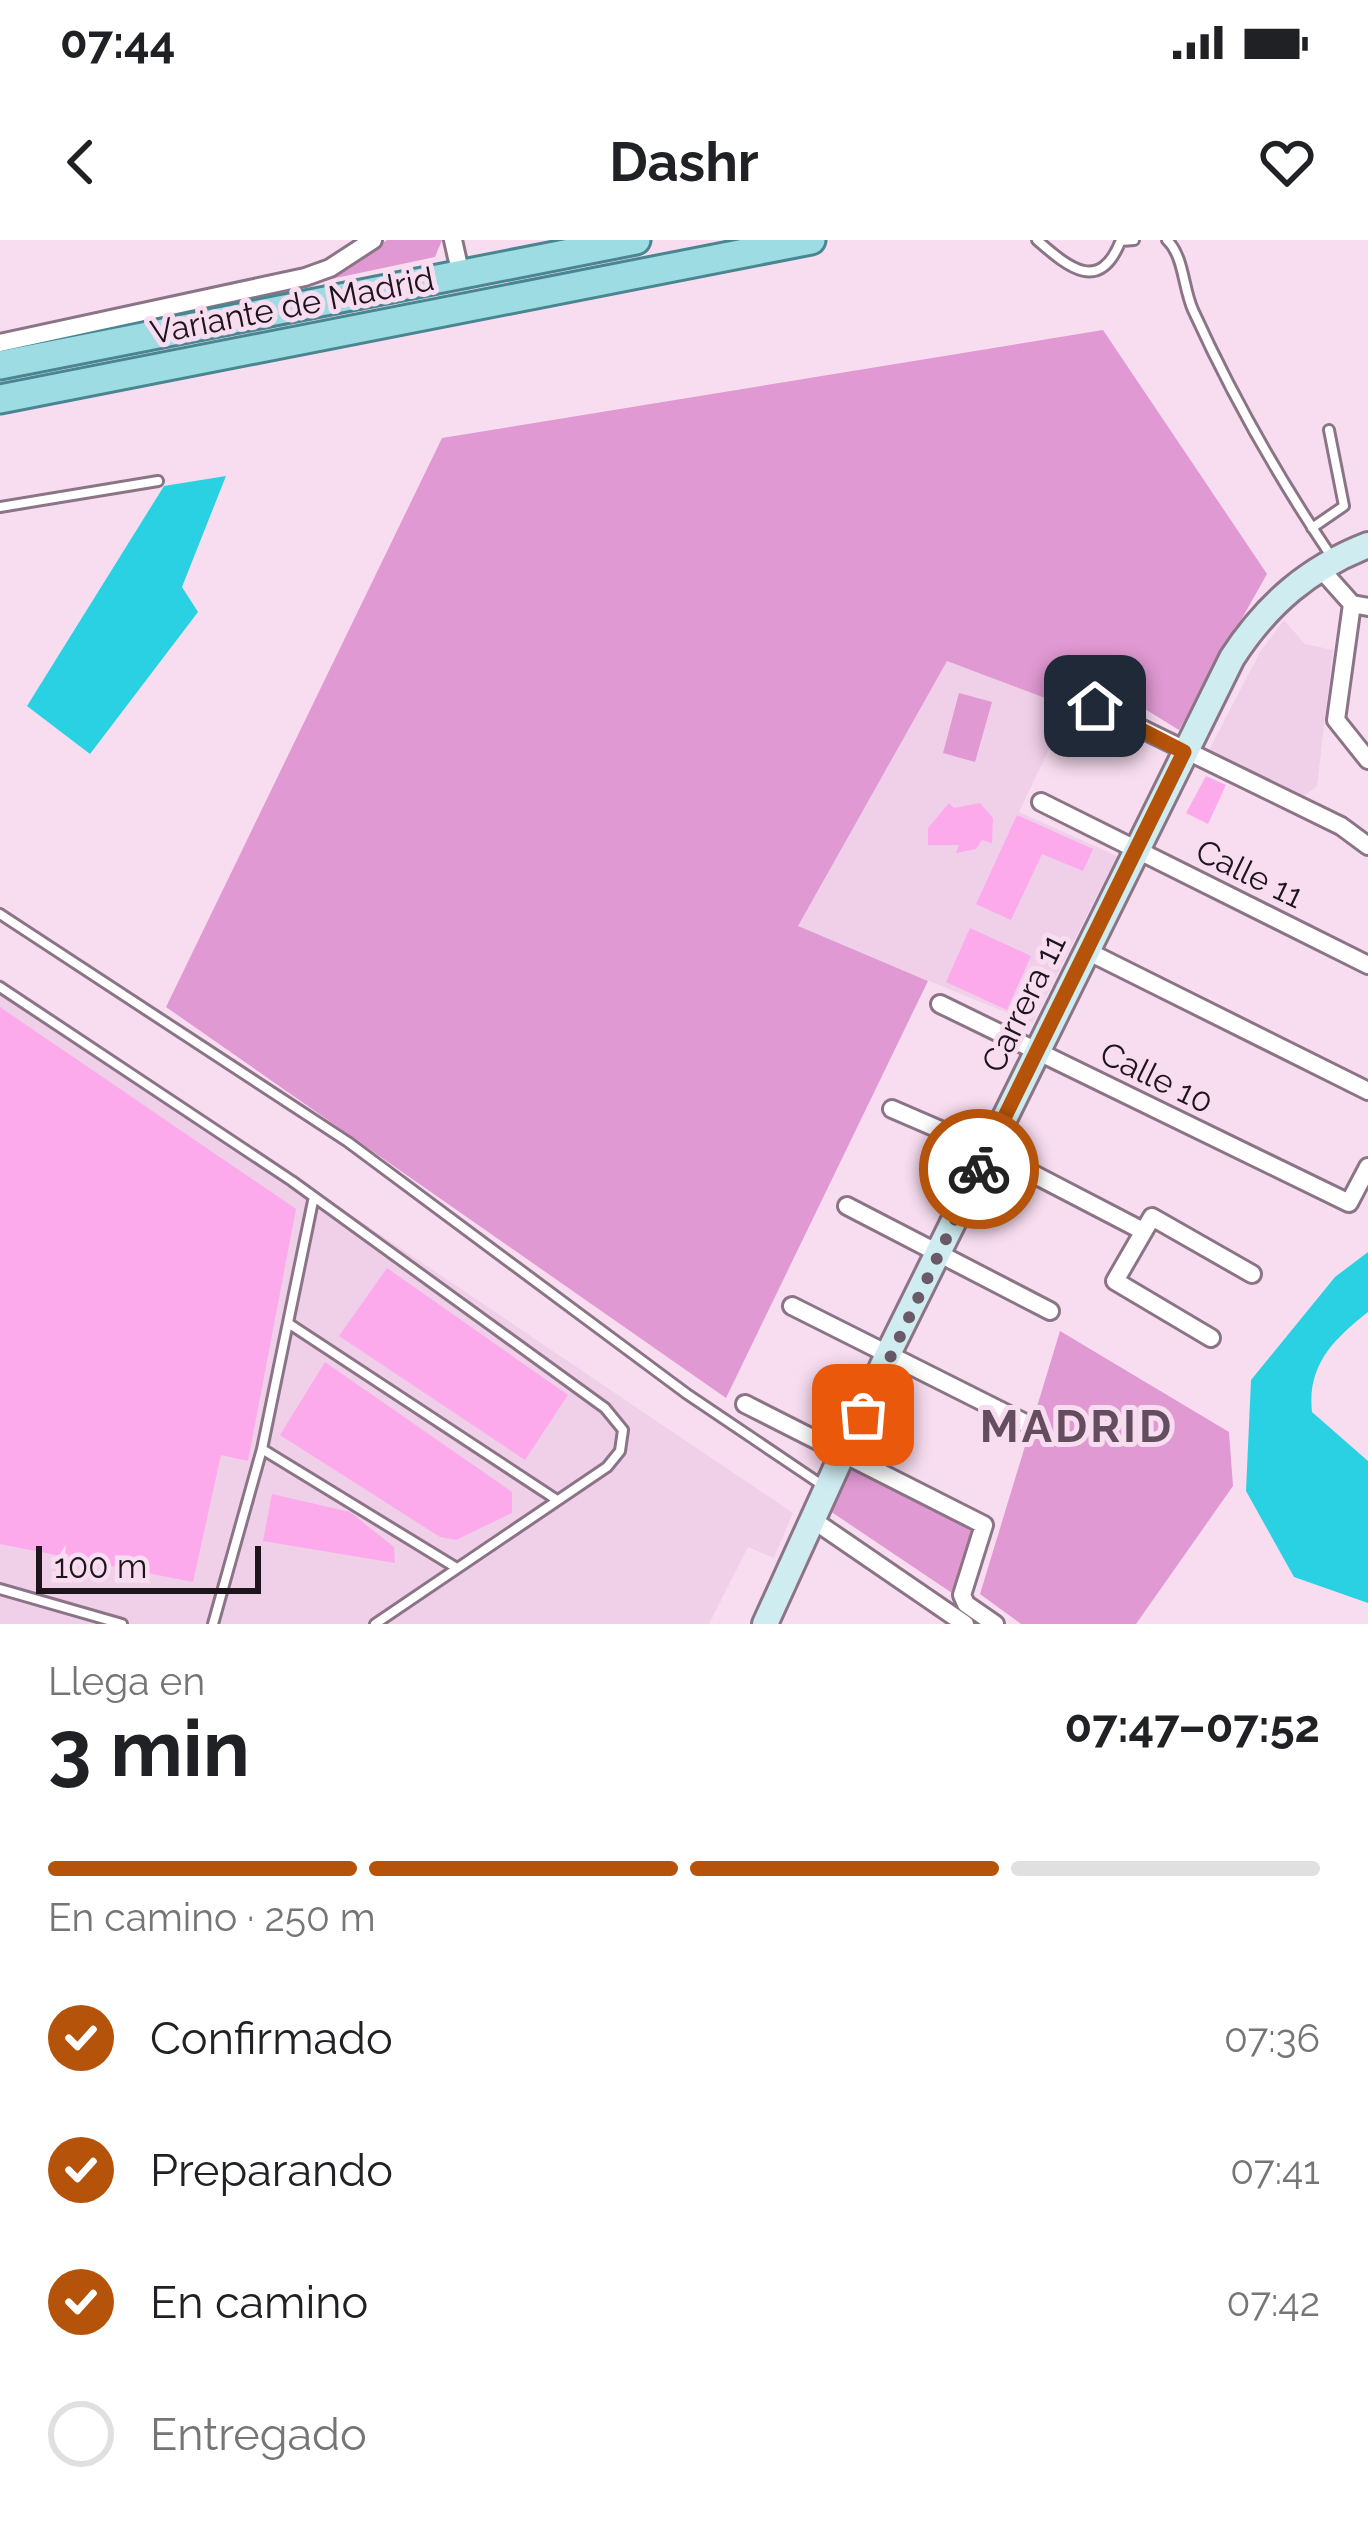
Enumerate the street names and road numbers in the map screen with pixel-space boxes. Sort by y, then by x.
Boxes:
street label: Variante de Madrid [147,259,437,352]
street label: Calle 11 [1190,831,1310,916]
street label: Carrera 11 [973,928,1074,1079]
street label: Calle 10 [1094,1033,1220,1121]

